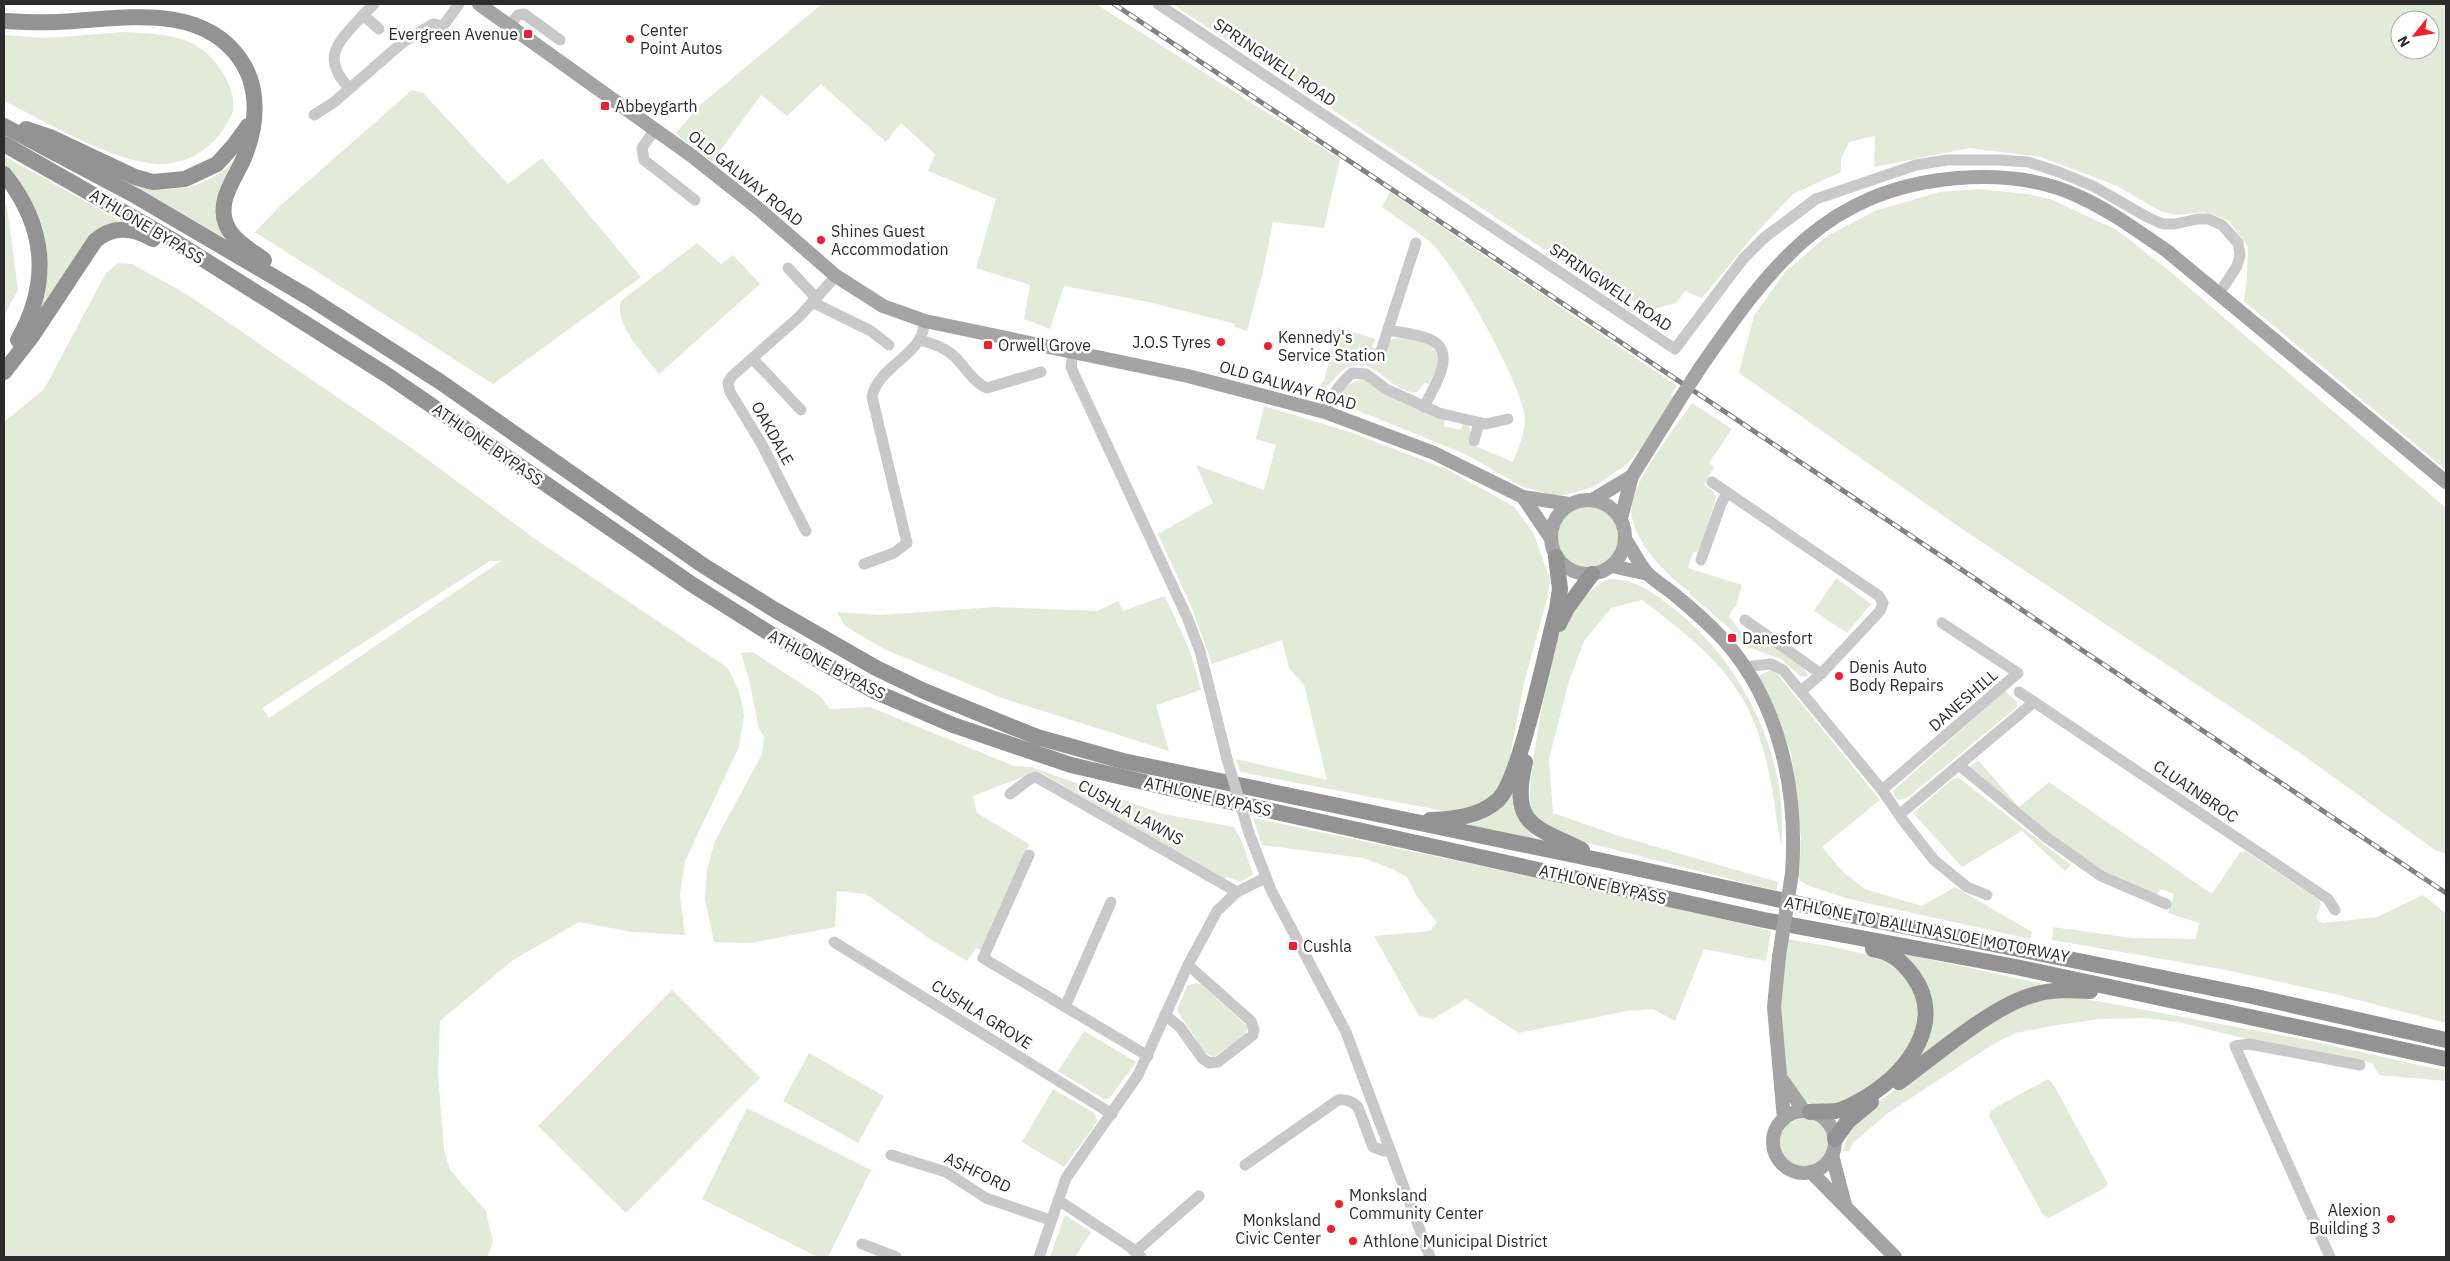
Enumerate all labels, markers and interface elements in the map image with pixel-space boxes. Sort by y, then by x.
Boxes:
north arrow [2390,10,2440,60]
street label: SPRINGWELL ROAD [1210,14,1340,110]
place label: Center Point Autos [640,20,722,58]
place label: Evergreen Avenue [389,24,518,44]
marker: Evergreen Avenue [522,28,534,40]
marker: Center Point Autos [624,33,636,45]
text: N [2393,33,2414,50]
place label: Abbeygarth [615,96,698,116]
marker: Abbeygarth [599,100,611,112]
street label: OLD GALWAY ROAD [685,126,807,230]
street label: ATHLONE BYPASS [86,184,208,268]
place label: Shines Guest Accommodation [831,221,949,259]
marker: Shines Guest Accommodation [815,234,827,246]
street label: SPRINGWELL ROAD [1546,239,1676,335]
place label: Kennedy's Service Station [1278,327,1386,365]
place label: J.O.S Tyres [1132,332,1211,352]
place label: Orwell Grove [998,335,1091,355]
marker: J.O.S Tyres [1215,336,1227,348]
marker: Orwell Grove [982,339,994,351]
marker: Kennedy's Service Station [1262,340,1274,352]
street label: OLD GALWAY ROAD [1217,356,1359,414]
street label: ATHLONE BYPASS [429,398,547,490]
street label: OAKDALE [747,398,799,468]
street label: ATHLONE BYPASS [765,625,889,703]
place label: Danesfort [1742,628,1813,648]
marker: Danesfort [1726,632,1738,644]
place label: Denis Auto Body Repairs [1849,657,1944,695]
street label: DANESHILL [1925,665,2001,735]
marker: Denis Auto Body Repairs [1833,670,1845,682]
street label: CLUAINBROC [2150,755,2242,827]
street label: ATHLONE BYPASS [1142,772,1274,820]
street label: CUSHLA LAWNS [1075,775,1187,849]
street label: ATHLONE BYPASS [1537,860,1669,908]
street label: ATHLONE TO BALLINASLOE MOTORWAY [1783,892,2072,967]
place label: Cushla [1303,936,1352,956]
marker: Cushla [1287,940,1299,952]
street label: CUSHLA GROVE [928,975,1036,1053]
street label: ASHFORD [941,1147,1015,1197]
place label: Monksland Community Center [1349,1185,1484,1223]
marker: Monksland Community Center [1333,1198,1345,1210]
place label: Alexion Building 3 [2309,1200,2381,1238]
place label: Monksland Civic Center [1235,1210,1321,1248]
marker: Alexion Building 3 [2385,1213,2397,1225]
marker: Monksland Civic Center [1325,1223,1337,1235]
place label: Athlone Municipal District [1363,1231,1548,1251]
marker: Athlone Municipal District [1347,1235,1359,1247]

